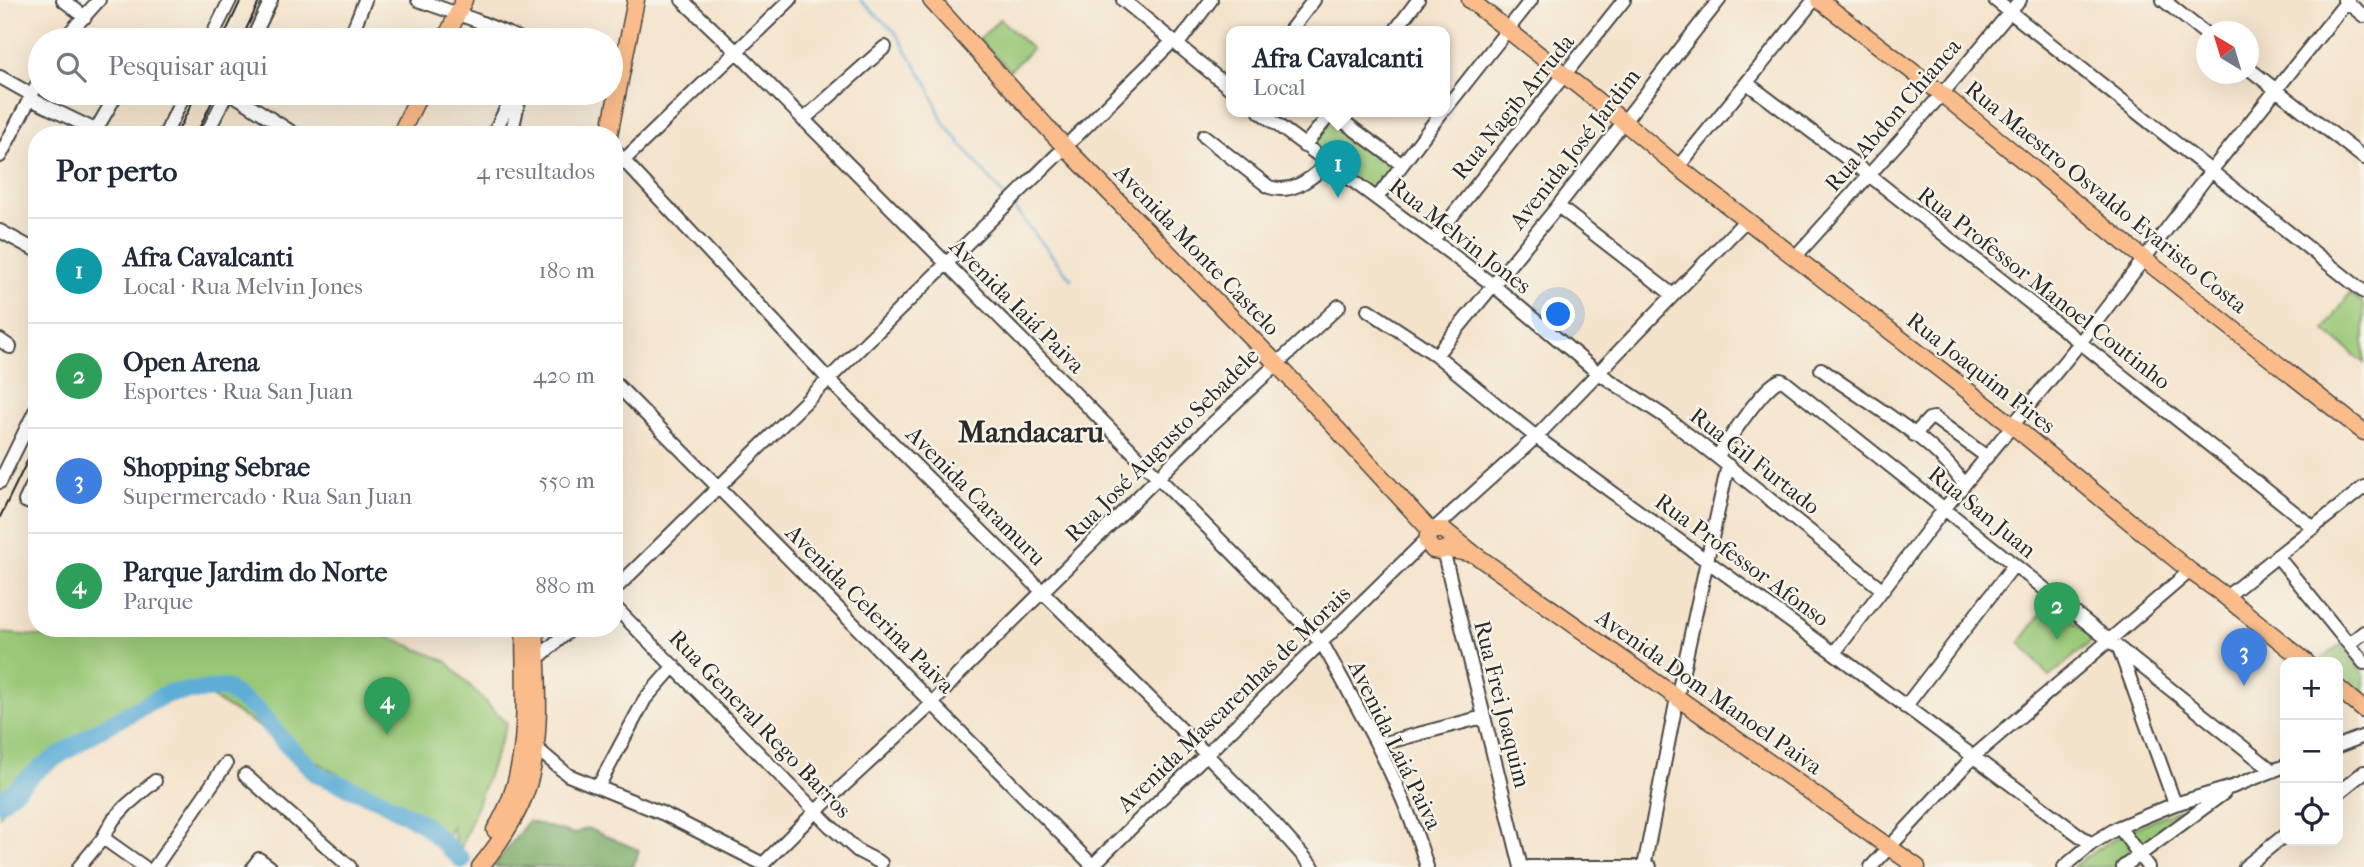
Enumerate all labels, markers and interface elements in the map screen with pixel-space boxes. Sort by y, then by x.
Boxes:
north arrow [2196,21,2259,84]
popup [1226,26,1450,117]
search box [28,28,623,105]
street label: Rua Nagib Arruda [1446,29,1580,185]
street label: Rua Abdon Chianca [1819,33,1967,197]
text: Afra Cavalcanti [1253,43,1423,74]
icon: search [52,48,90,86]
text: Pesquisar aqui [108,51,268,82]
street label: Avenida José Jardim [1503,63,1646,235]
text: Local [1253,74,1306,101]
street label: Rua Maestro Osvaldo Evaristo Costa [1960,75,2253,319]
pin: 1 [1315,140,1361,198]
text: Por perto [56,154,178,189]
text: 4 resultados [476,158,595,185]
street label: Avenida Monte Castelo [1108,158,1286,341]
street label: Rua Melvin Jones [1384,172,1536,300]
street label: Rua Professor Manoel Coutinho [1912,181,2176,395]
street label: Avenida Iaiá Paiva [943,232,1090,379]
text: Afra Cavalcanti [123,242,293,273]
text: 1 [75,257,83,284]
text: 180 m [538,257,595,284]
text: Local · Rua Melvin Jones [123,273,363,300]
your location [1541,297,1575,331]
street label: Rua Joaquim Pires [1901,307,2061,439]
street label: Rua José Augusto Sebadele [1059,342,1265,548]
text: Open Arena [123,347,259,378]
text: 2 [73,362,85,389]
text: 420 m [533,362,595,389]
text: Esportes · Rua San Juan [123,378,353,405]
street label: Rua Gil Furtado [1685,402,1825,520]
district label: Mandacaru [958,415,1105,450]
street label: Avenida Caramuru [900,420,1051,571]
text: Shopping Sebrae [123,452,310,483]
street label: Rua San Juan [1923,460,2042,564]
text: 3 [74,467,84,494]
text: 550 m [539,467,595,494]
text: Supermercado · Rua San Juan [123,483,412,510]
street label: Rua Professor Afonso [1650,488,1834,632]
street label: Avenida Celerina Paiva [779,518,960,699]
text: Parque Jardim do Norte [123,557,387,588]
text: 4 [72,572,86,599]
text: 880 m [535,572,595,599]
street label: Avenida Mascarenhas de Morais [1111,580,1356,818]
pin: 2 [2034,582,2080,640]
text: Parque [123,588,193,615]
street label: Avenida Dom Manoel Paiva [1590,603,1828,781]
street label: Rua Frei Joaquim [1468,618,1536,790]
street label: Rua General Rego Barros [663,624,857,824]
pin: 3 [2221,628,2267,686]
street label: Avenida Laiá Paiva [1342,655,1448,834]
map controls [2280,657,2343,846]
button: + [2280,657,2343,720]
pin: 4 [364,677,410,735]
button: − [2280,720,2343,783]
button: locate [2280,783,2343,846]

